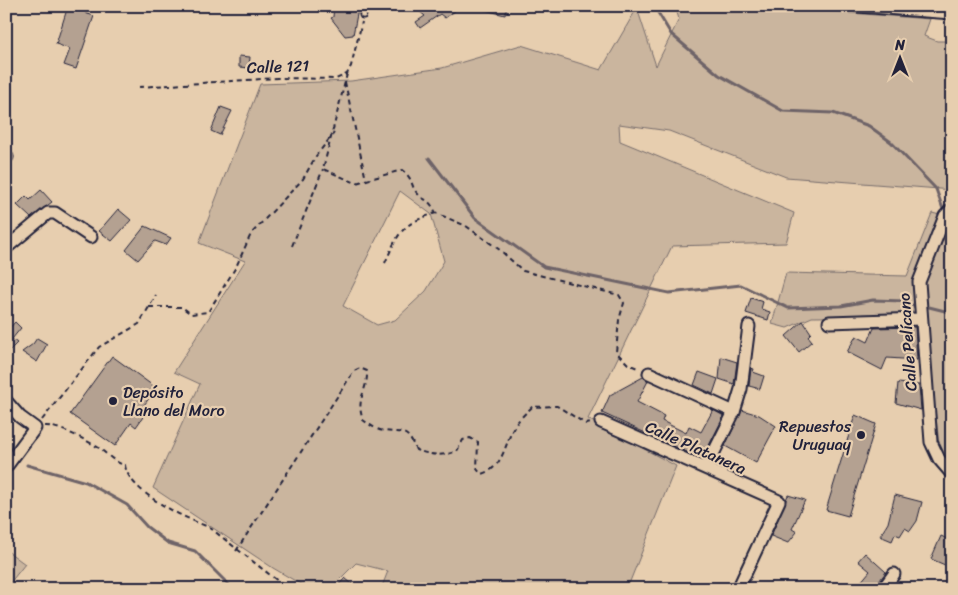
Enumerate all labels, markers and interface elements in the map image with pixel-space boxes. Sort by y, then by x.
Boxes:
north arrow [876,32,926,82]
text: N [894,33,905,58]
street label: Calle 121 [246,51,310,82]
street label: Calle Pelícano [890,292,925,392]
place label: Depósito Llano del Moro [123,378,225,425]
marker: Depósito Llano del Moro [107,395,119,407]
street label: Calle Platanera [641,412,751,483]
place label: Repuestos Uruguay [779,412,852,459]
marker: Repuestos Uruguay [855,429,867,441]

